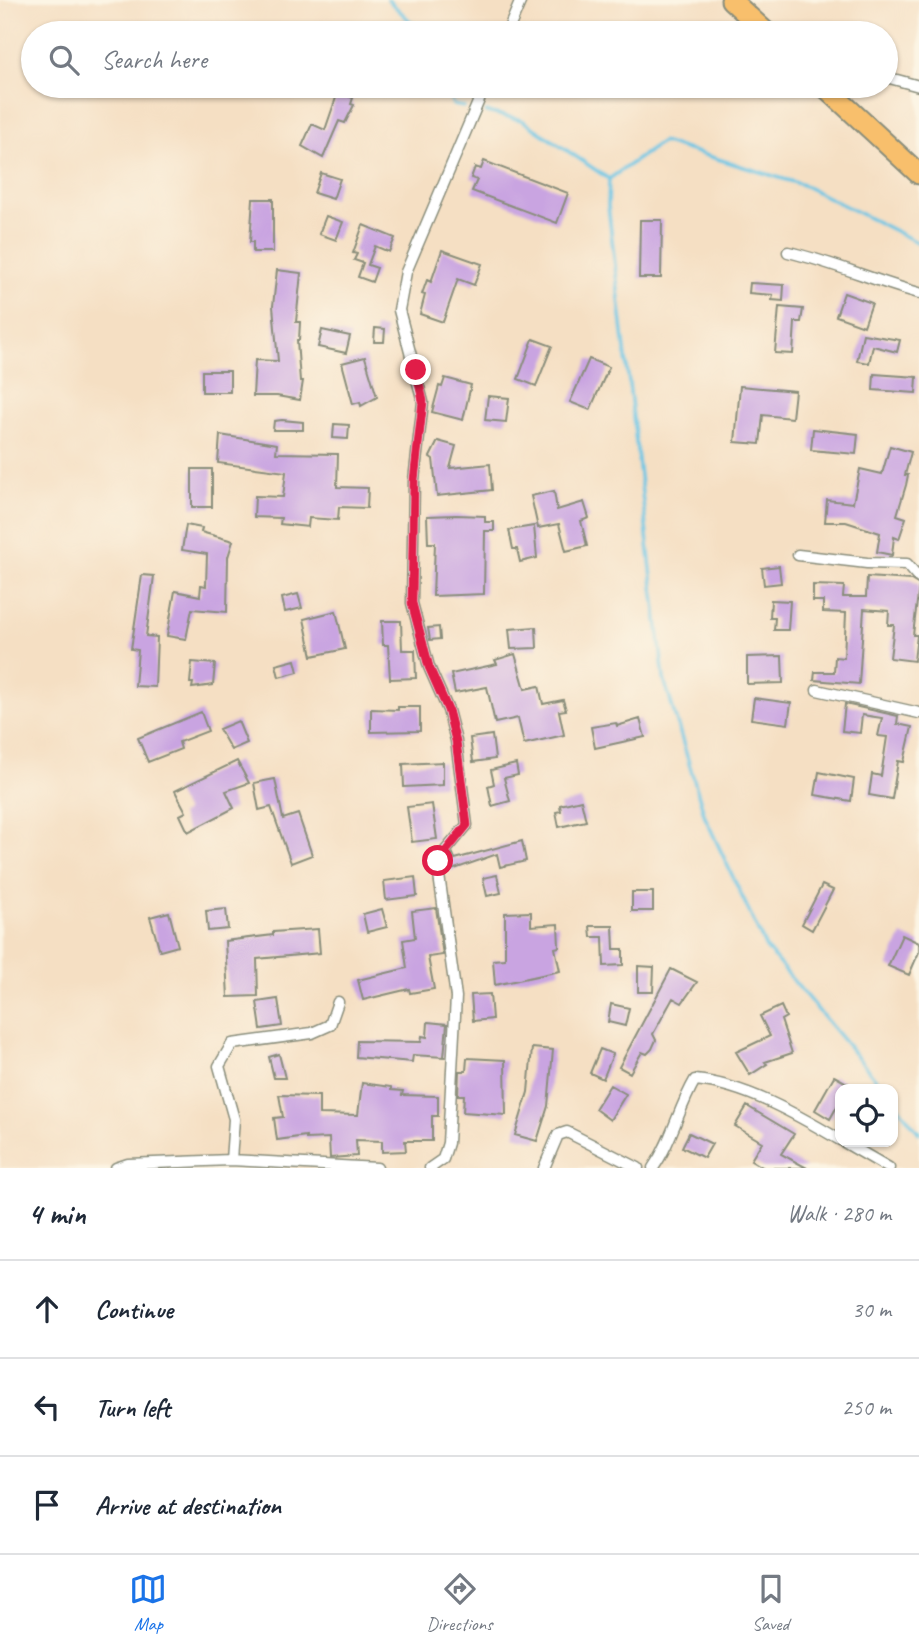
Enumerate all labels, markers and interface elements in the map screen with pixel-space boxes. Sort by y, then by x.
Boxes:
search box [21,21,898,98]
icon: search [45,41,83,79]
text: Search here [101,43,207,76]
route end [400,354,431,385]
route start [422,845,453,876]
map controls [835,1084,898,1147]
button: locate [835,1084,898,1147]
text: 4 min [28,1195,85,1233]
text: Walk · 280 m [787,1199,891,1228]
icon: ahead [28,1290,66,1328]
text: Continue [95,1293,173,1326]
text: 30 m [852,1295,891,1324]
icon: left [28,1388,66,1426]
text: Turn left [95,1391,170,1424]
text: 250 m [842,1393,891,1422]
icon: arrive [28,1486,66,1524]
text: Arrive at destination [95,1489,281,1522]
tab: Map [129,1570,167,1636]
tab: Directions [426,1570,493,1636]
tab: Saved [752,1570,790,1636]

